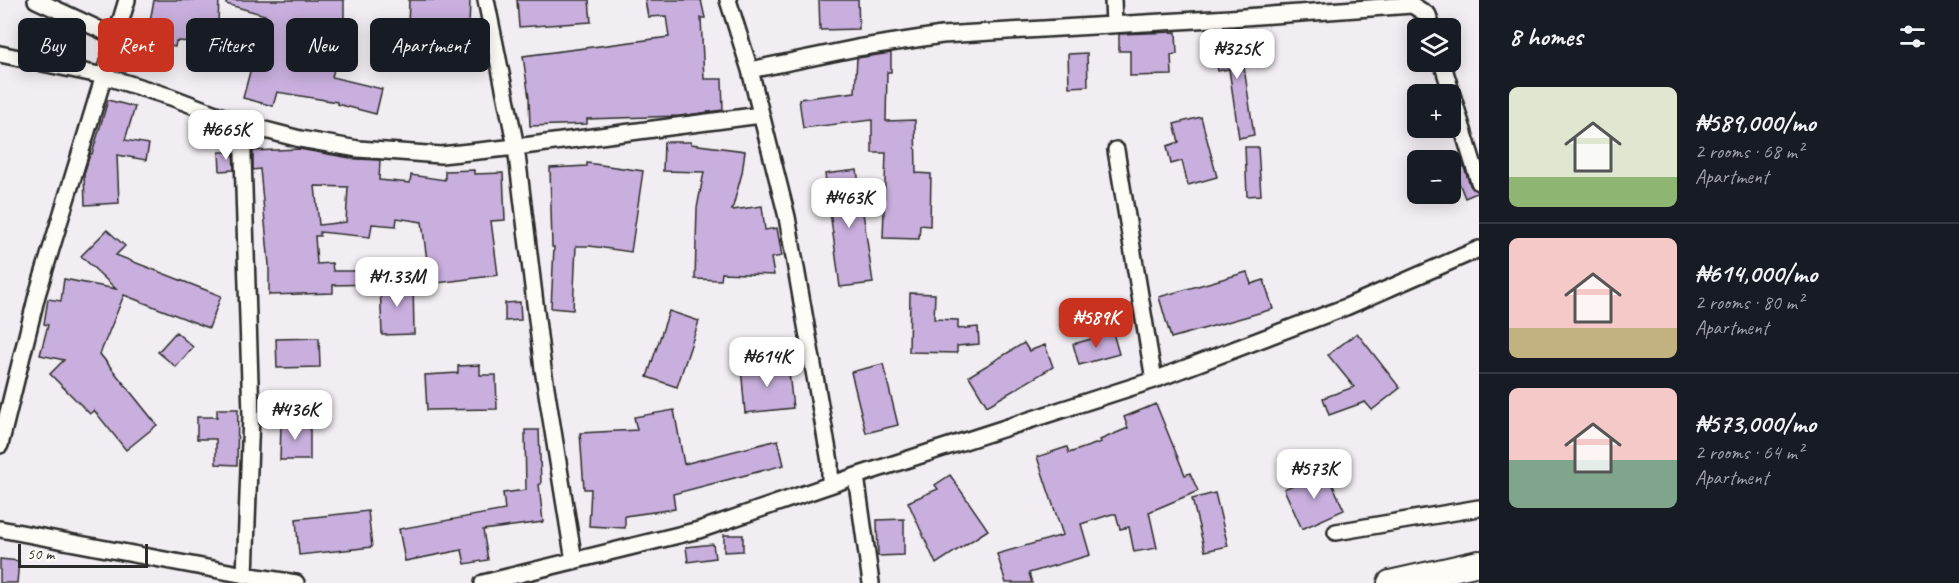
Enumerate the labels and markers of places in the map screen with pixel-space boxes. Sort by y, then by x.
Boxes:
pin: ₦325K [1195,29,1279,80]
pin: ₦665K [184,110,268,161]
pin: ₦463K [807,178,891,229]
pin: ₦1.33M [348,257,446,308]
pin: ₦589K [1054,298,1138,349]
pin: ₦614K [725,337,809,388]
pin: ₦436K [253,390,337,441]
pin: ₦573K [1272,449,1356,500]

